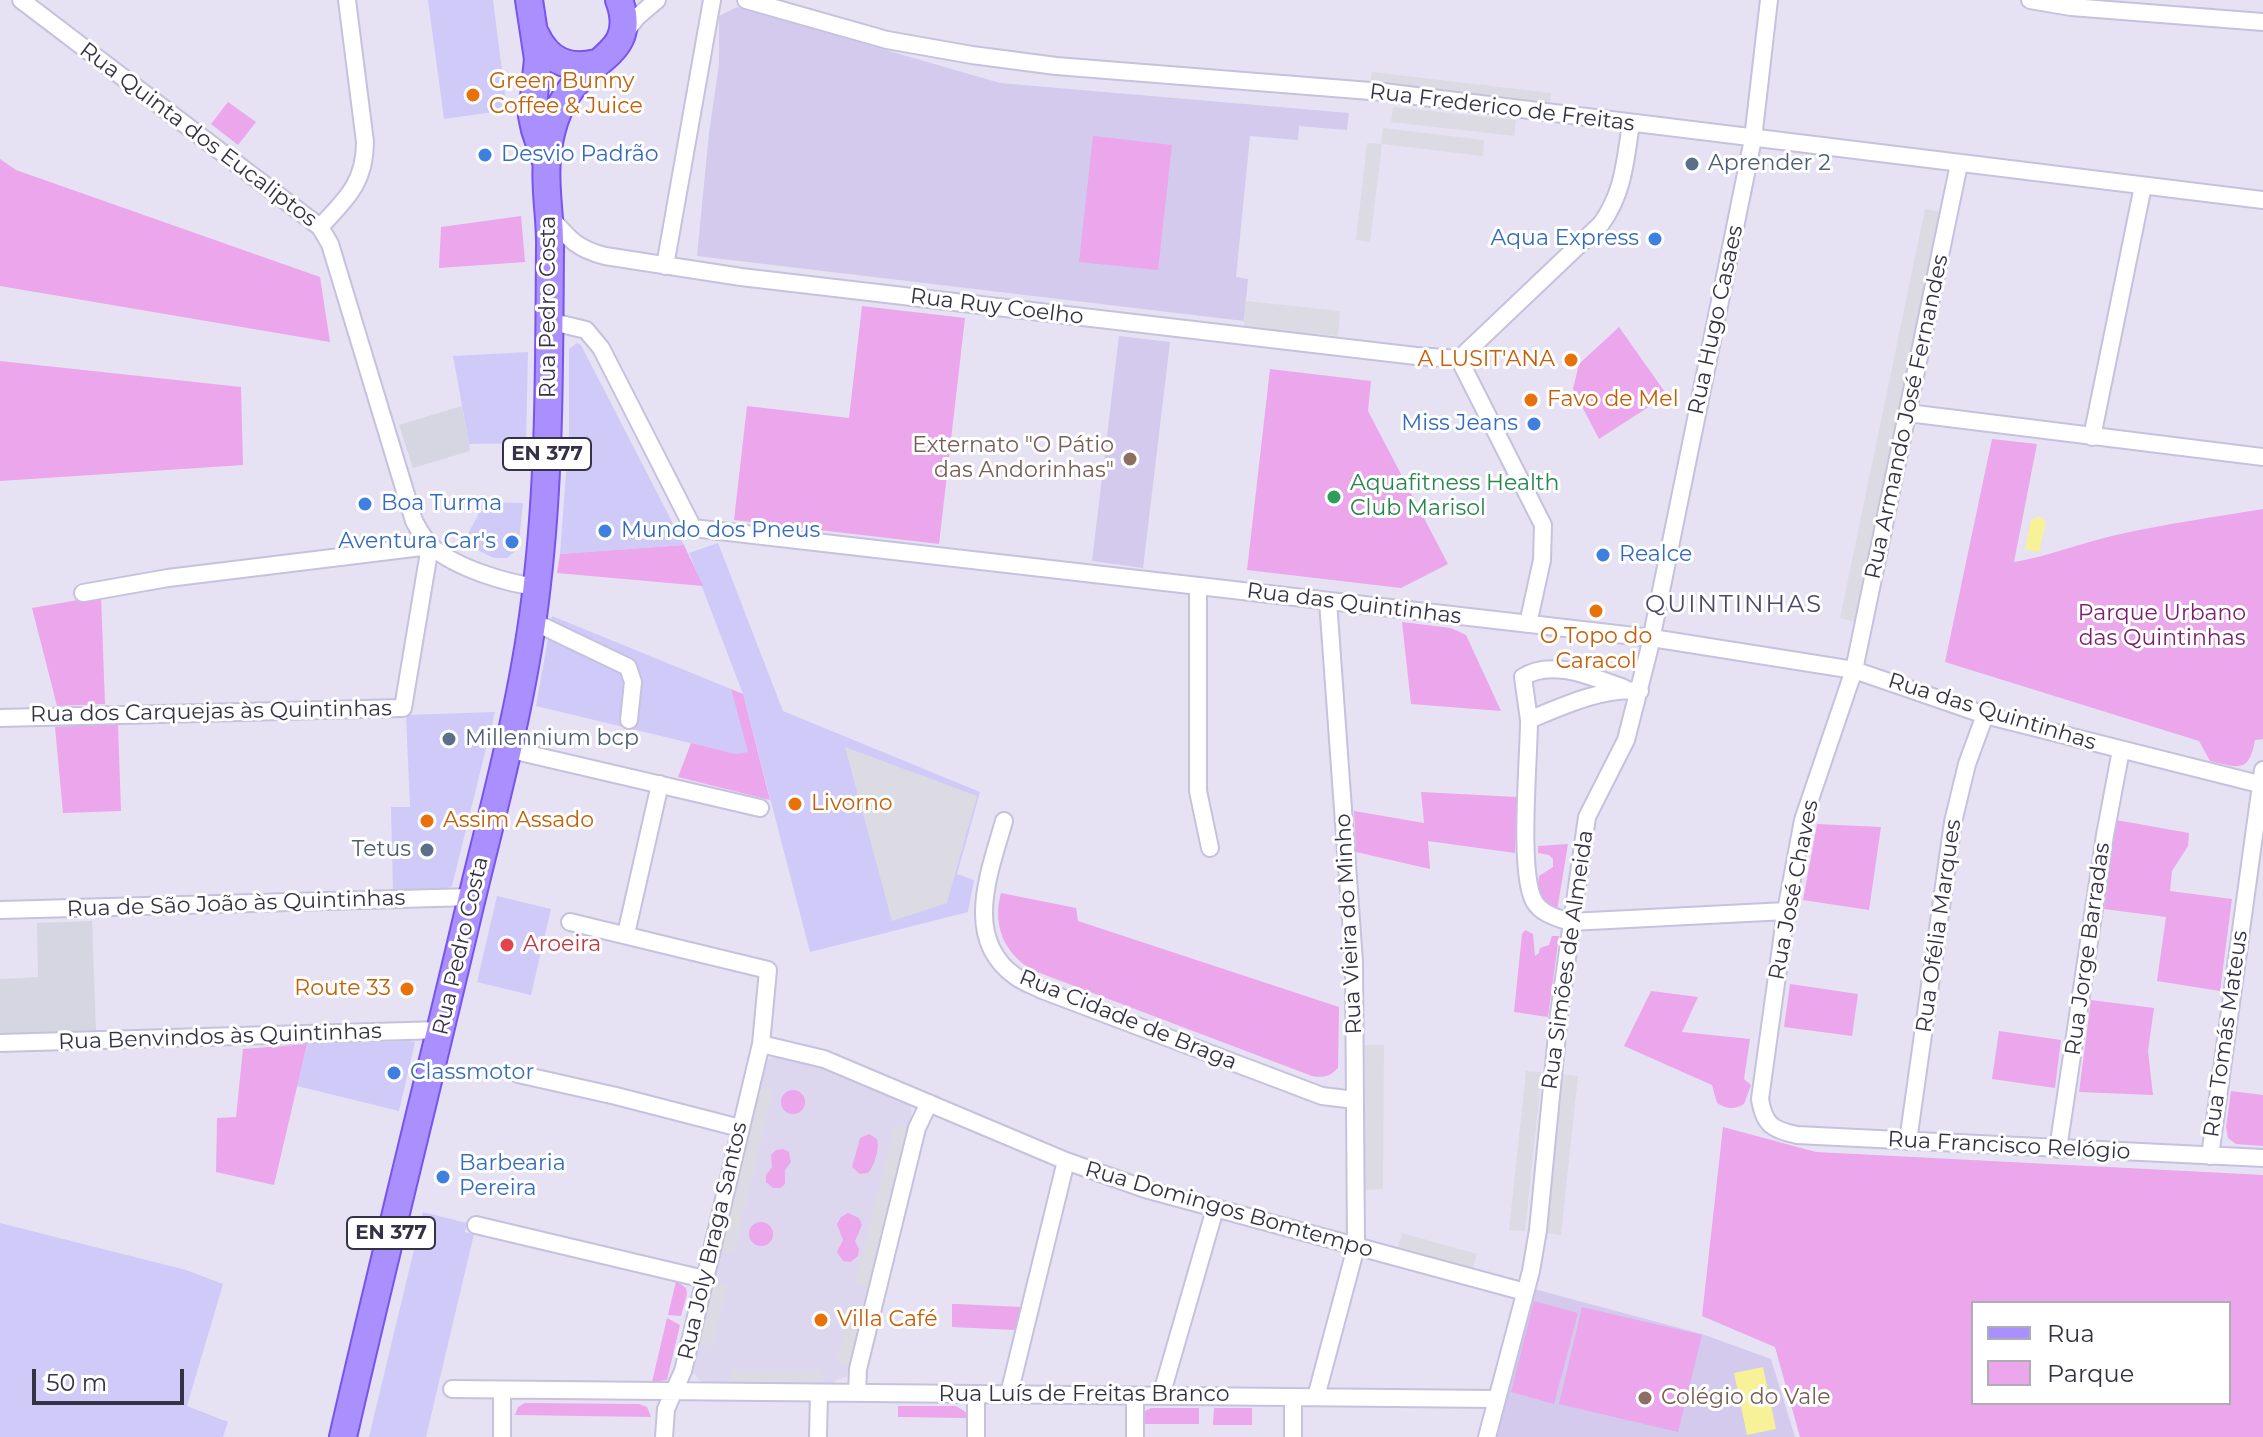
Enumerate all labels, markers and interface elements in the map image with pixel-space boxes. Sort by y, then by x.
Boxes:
street label: Rua Quinta dos Eucaliptos [74,37,322,233]
place label: Green Bunny Coffee & Juice [489,69,643,120]
street label: Rua Frederico de Freitas [1368,79,1636,137]
marker: Green Bunny Coffee & Juice [464,86,482,104]
place label: Desvio Padrão [501,142,658,168]
marker: Desvio Padrão [476,146,494,164]
place label: Aprender 2 [1708,151,1831,177]
marker: Aprender 2 [1683,155,1701,173]
street label: Rua Pedro Costa [536,216,562,398]
street label: Rua Hugo Casaes [1683,223,1749,417]
place label: Aqua Express [1491,226,1639,252]
marker: Aqua Express [1646,230,1664,248]
street label: Rua Armando José Fernandes [1860,252,1954,582]
street label: Rua Ruy Coelho [909,283,1085,331]
place label: A LUSIT'ANA [1418,347,1555,373]
marker: A LUSIT'ANA [1562,351,1580,369]
place label: Favo de Mel [1547,387,1679,413]
marker: Favo de Mel [1522,391,1540,409]
place label: Miss Jeans [1401,411,1518,437]
marker: Miss Jeans [1525,415,1543,433]
place label: Externato "O Pátio das Andorinhas" [912,433,1114,484]
road number: EN 377 [503,438,591,470]
marker: Externato "O Pátio das Andorinhas" [1121,450,1139,468]
place label: Aquafitness Health Club Marisol [1350,471,1559,522]
marker: Aquafitness Health Club Marisol [1325,488,1343,506]
place label: Boa Turma [381,491,502,517]
marker: Boa Turma [356,495,374,513]
place label: Mundo dos Pneus [621,518,820,544]
marker: Mundo dos Pneus [596,522,614,540]
place label: Aventura Car's [338,529,496,555]
marker: Aventura Car's [503,533,521,551]
place label: Realce [1619,542,1692,568]
marker: Realce [1594,546,1612,564]
street label: Rua das Quintinhas [1245,578,1463,630]
district label: QUINTINHAS [1645,591,1823,619]
park label: Parque Urbano das Quintinhas [2078,601,2246,652]
marker: O Topo do Caracol [1587,602,1605,620]
place label: O Topo do Caracol [1540,624,1652,676]
street label: Rua das Quintinhas [1885,668,2099,756]
street label: Rua dos Carquejas às Quintinhas [30,696,392,728]
place label: Millennium bcp [465,726,639,752]
marker: Millennium bcp [440,730,458,748]
place label: Livorno [811,791,893,817]
marker: Livorno [786,795,804,813]
street label: Rua José Chaves [1764,798,1824,982]
place label: Assim Assado [443,808,594,834]
marker: Assim Assado [418,812,436,830]
street label: Rua Vieira do Minho [1330,813,1368,1035]
street label: Rua Ofélia Marques [1911,818,1967,1034]
street label: Rua Simões de Almeida [1537,828,1599,1092]
place label: Tetus [352,837,411,863]
marker: Tetus [418,841,436,859]
street label: Rua Jorge Barradas [2060,841,2116,1057]
street label: Rua Pedro Costa [428,854,494,1038]
street label: Rua de São João às Quintinhas [66,885,406,923]
street label: Rua Tomás Mateus [2198,929,2254,1139]
place label: Aroeira [523,932,601,958]
marker: Aroeira [498,936,516,954]
street label: Rua Cidade de Braga [1015,964,1241,1076]
place label: Route 33 [294,976,391,1002]
marker: Route 33 [398,980,416,998]
street label: Rua Benvindos às Quintinhas [58,1018,382,1056]
place label: Classmotor [410,1060,534,1086]
marker: Classmotor [385,1064,403,1082]
street label: Rua Joly Braga Santos [673,1119,753,1363]
street label: Rua Francisco Relógio [1887,1126,2131,1166]
place label: Barbearia Pereira [459,1151,566,1202]
street label: Rua Domingos Bomtempo [1082,1156,1376,1264]
marker: Barbearia Pereira [434,1168,452,1186]
road number: EN 377 [347,1217,435,1249]
legend [1971,1301,2231,1405]
place label: Villa Café [837,1307,937,1333]
marker: Villa Café [812,1311,830,1329]
text: Rua [2047,1319,2095,1348]
scale bar [36,1353,188,1403]
text: Parque [2047,1359,2134,1388]
text: 50 m [46,1368,107,1397]
street label: Rua Luís de Freitas Branco [939,1382,1229,1408]
place label: Colégio do Vale [1661,1385,1830,1411]
marker: Colégio do Vale [1636,1389,1654,1407]

